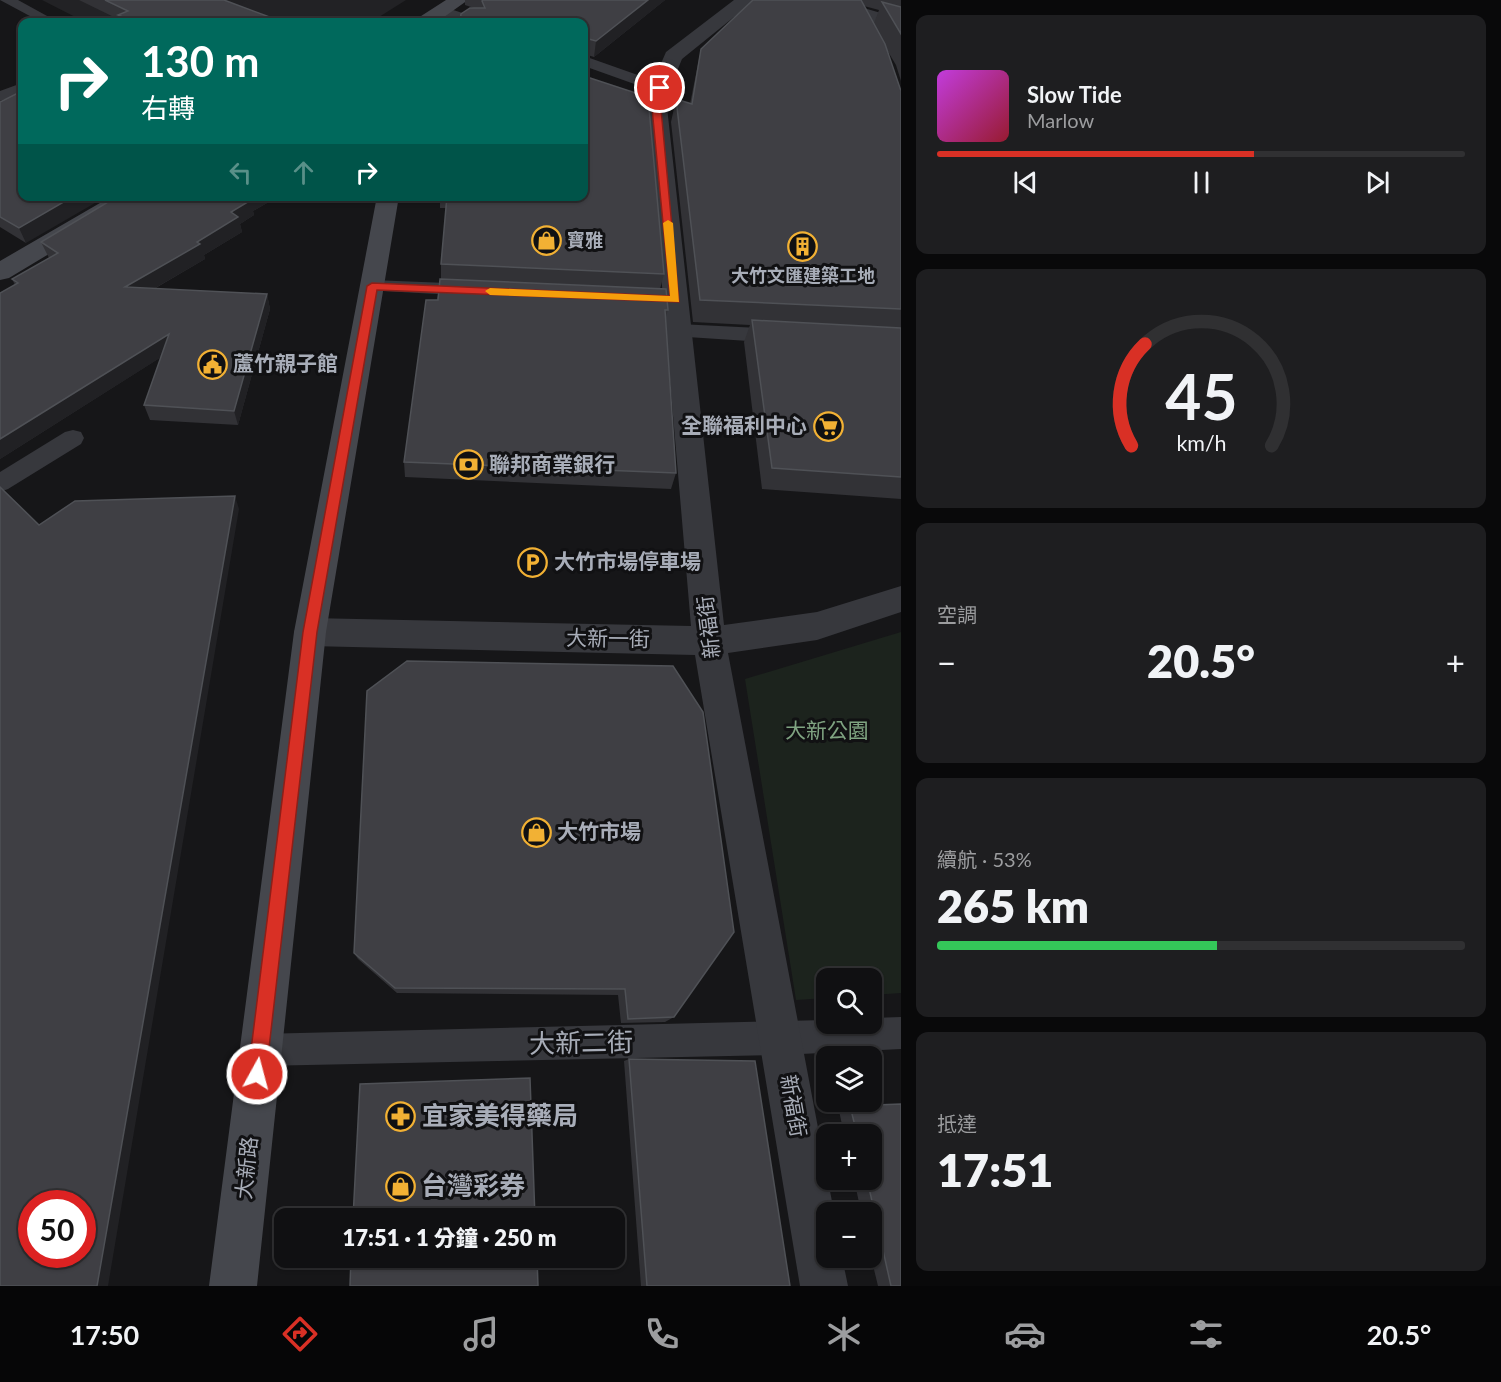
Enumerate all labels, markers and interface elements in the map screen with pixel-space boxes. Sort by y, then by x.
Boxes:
text: 130 m [141,36,259,86]
icon: right [42,42,120,120]
pin [634,62,685,113]
icon: arrive [643,71,676,104]
text: Slow Tide [1027,81,1122,108]
text: 右轉 [141,91,195,124]
text: Marlow [1027,108,1094,132]
icon: left [224,156,257,189]
icon: ahead [287,156,320,189]
icon: right [350,156,383,189]
icon: previous [1009,166,1042,199]
icon: pause [1185,166,1218,199]
icon: next [1361,166,1394,199]
shop icon: 寶雅 [530,225,562,257]
place label: 寶雅 [567,229,603,251]
building icon: 大竹文匯建築工地 [787,231,819,263]
place label: 大竹文匯建築工地 [731,264,875,286]
public building icon: 蘆竹親子館 [196,348,228,380]
place label: 蘆竹親子館 [233,350,338,375]
text: 45 [1165,358,1237,433]
supermarket icon: 全聯福利中心 [812,410,844,442]
place label: 全聯福利中心 [681,412,807,437]
text: km/h [1176,430,1226,456]
bank icon: 聯邦商業銀行 [452,449,484,481]
place label: 聯邦商業銀行 [489,451,615,476]
parking icon: 大竹市場停車場 [517,546,549,578]
place label: 大竹市場停車場 [554,548,701,573]
street label: 新福街 [691,594,724,660]
text: 空調 [937,602,977,626]
street label: 大新一街 [566,624,650,651]
text: 20.5° [1147,634,1255,688]
text: − [937,642,956,682]
text: + [1446,642,1465,682]
park label: 大新公園 [785,717,869,742]
shop icon: 大竹市場 [520,816,552,848]
place label: 大竹市場 [557,818,641,843]
text: 續航 · 53% [937,847,1032,871]
text: 265 km [937,879,1089,933]
map controls [816,968,882,1268]
button: search [816,968,882,1034]
street label: 大新二街 [529,1025,633,1059]
position arrow [225,1042,289,1106]
button: layers [816,1046,882,1112]
street label: 新福街 [777,1073,812,1139]
place label: 宜家美得藥局 [422,1099,578,1131]
pharmacy icon: 宜家美得藥局 [385,1100,417,1132]
text: 抵達 [937,1111,977,1135]
button: + [816,1124,882,1190]
street label: 大新路 [230,1135,261,1200]
text: 17:51 [937,1143,1053,1197]
place label: 台灣彩券 [421,1169,525,1201]
shop icon: 台灣彩券 [384,1170,416,1202]
speed limit sign: 50 [18,1190,96,1268]
button: − [816,1202,882,1268]
text: 17:51 · 1 分鐘 · 250 m [343,1224,556,1251]
icon: directions [279,1313,321,1355]
icon: music [460,1313,502,1355]
icon: phone [641,1313,683,1355]
icon: climate [823,1313,865,1355]
icon: car [1004,1313,1046,1355]
icon: filters [1185,1313,1227,1355]
text: 17:50 [70,1318,139,1351]
text: 20.5° [1367,1318,1431,1351]

